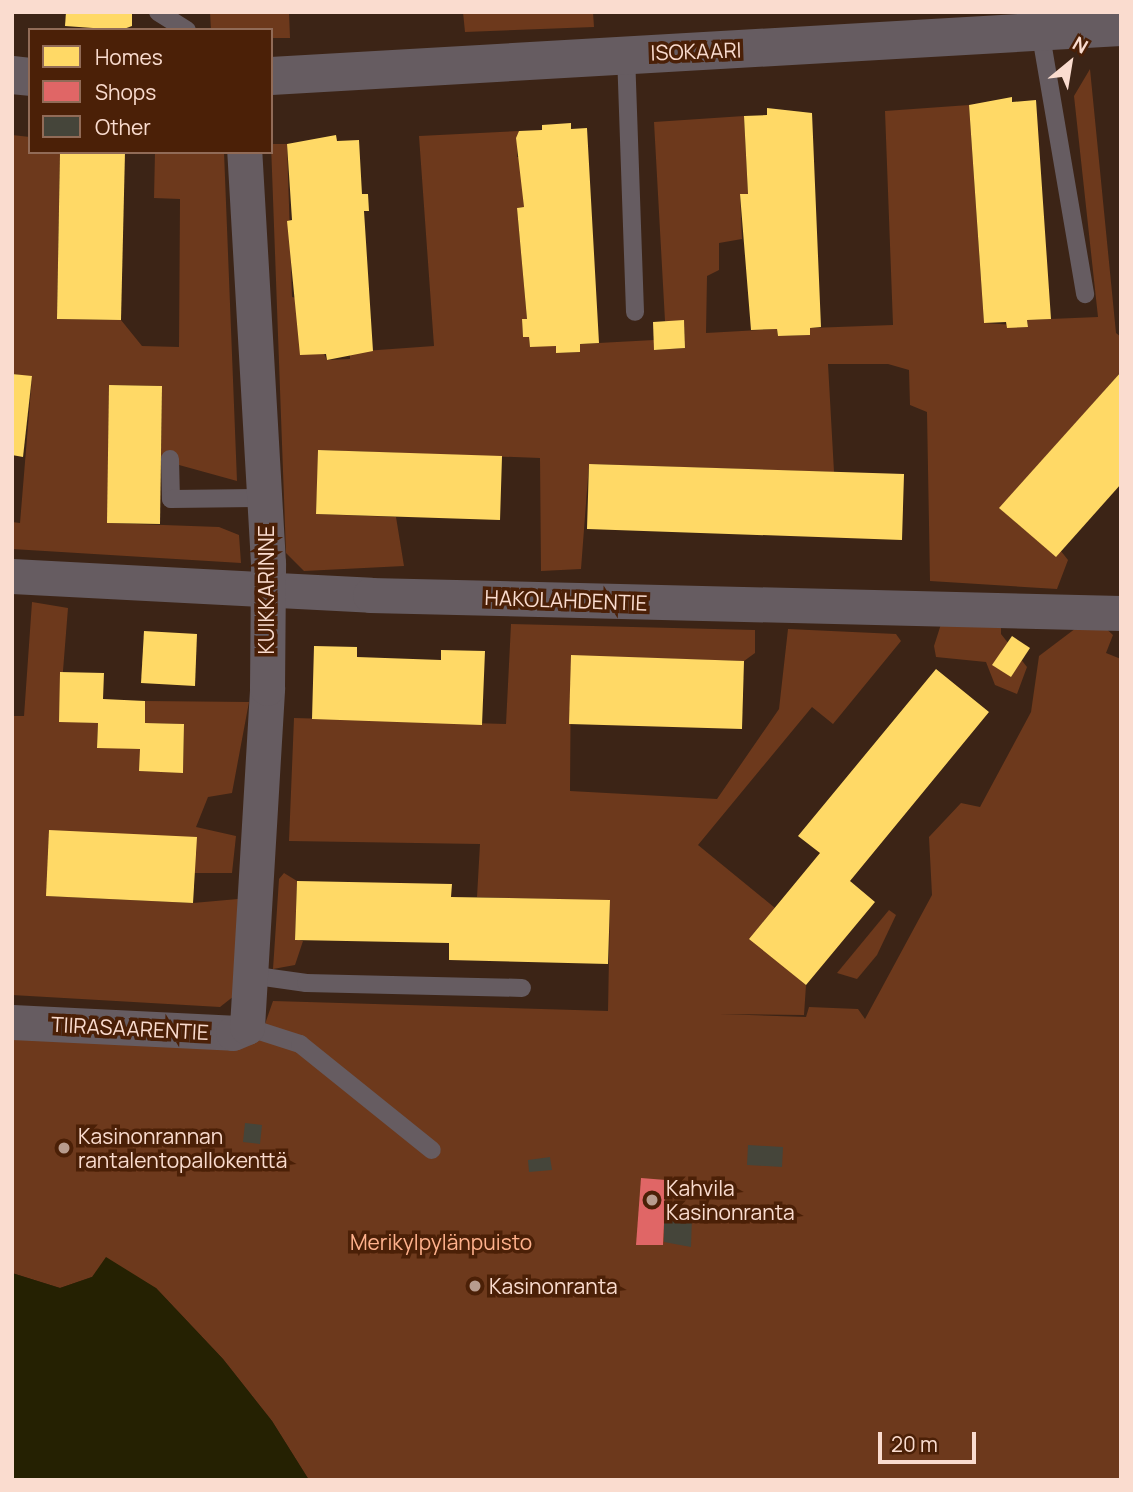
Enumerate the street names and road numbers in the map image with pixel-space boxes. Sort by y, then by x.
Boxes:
street label: ISOKAARI [650,37,742,65]
street label: KUIKKARINNE [253,525,279,655]
street label: HAKOLAHDENTIE [484,585,648,615]
street label: TIIRASAARENTIE [51,1011,209,1045]

